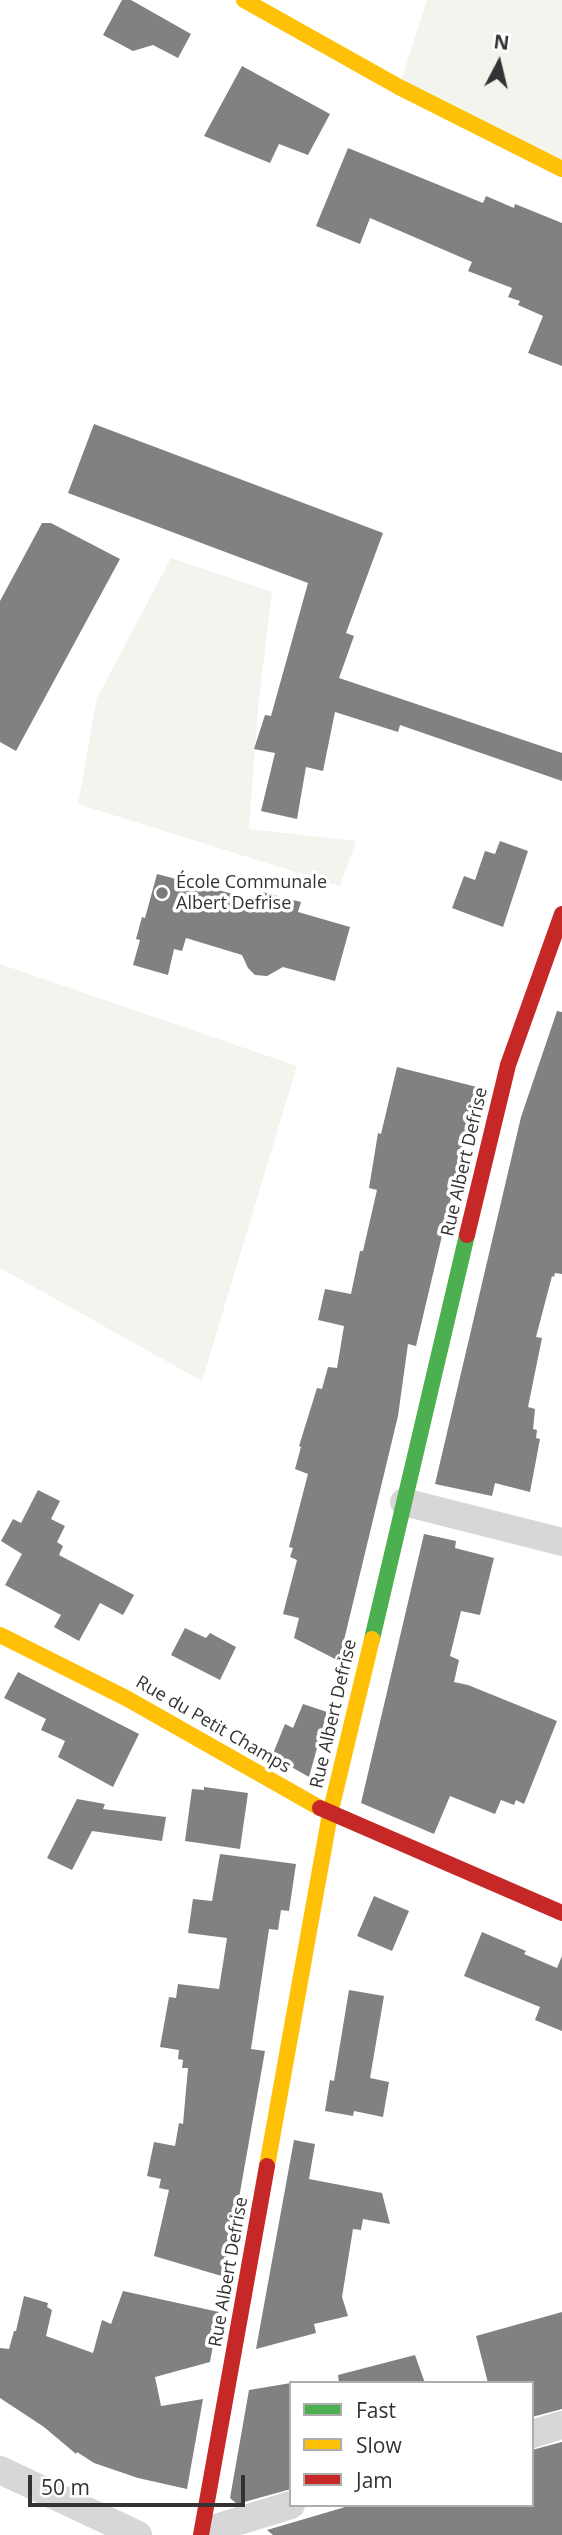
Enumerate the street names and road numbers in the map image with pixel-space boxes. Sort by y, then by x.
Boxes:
street label: Rue Albert Defrise [437,1085,493,1239]
street label: Rue Albert Defrise [306,1637,362,1791]
street label: Rue du Petit Champs [132,1672,294,1778]
street label: Rue Albert Defrise [205,2195,253,2349]

